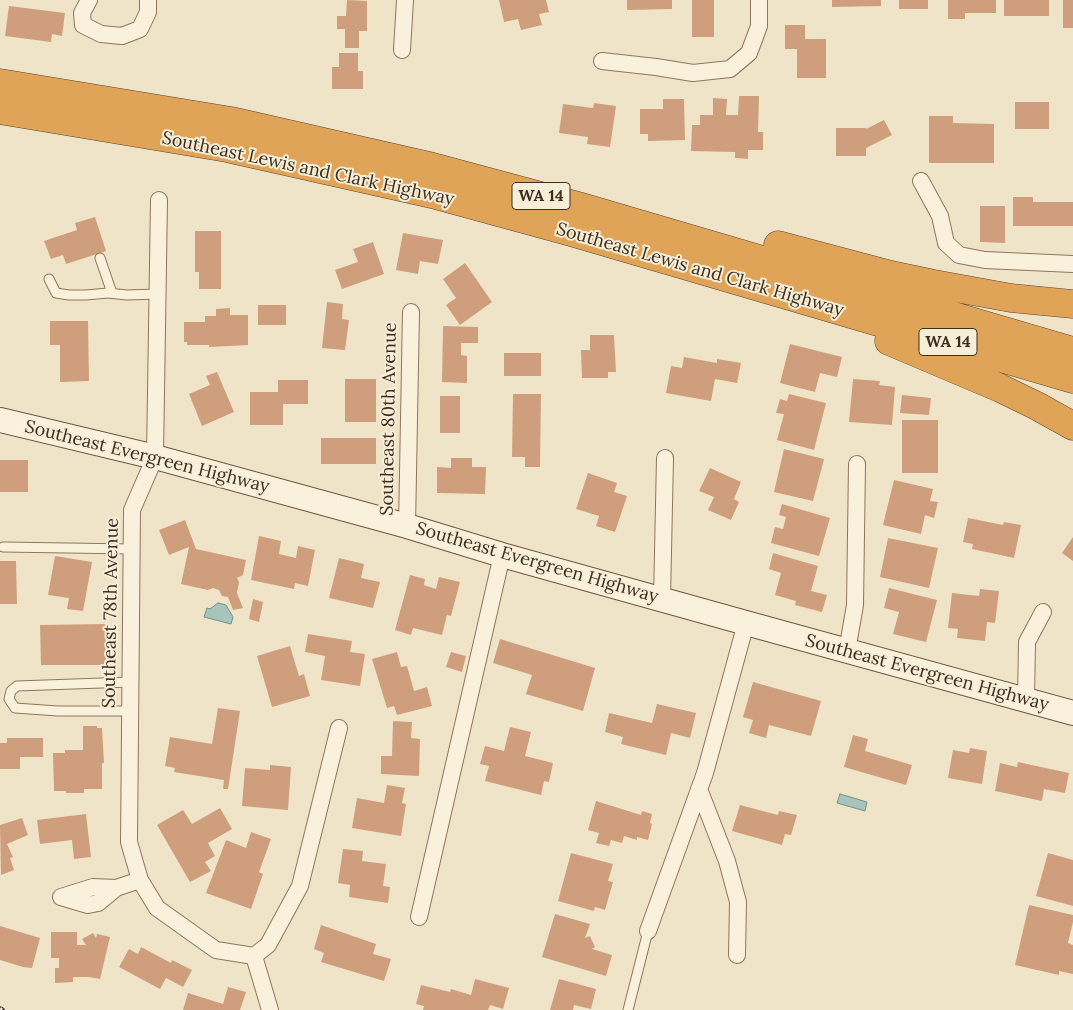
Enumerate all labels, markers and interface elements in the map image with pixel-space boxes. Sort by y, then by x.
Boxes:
street label: Southeast Lewis and Clark Highway [160,127,456,211]
road number: WA 14 [512,182,570,210]
street label: Southeast Lewis and Clark Highway [554,218,846,322]
street label: Southeast 80th Avenue [377,322,401,516]
road number: WA 14 [919,328,977,356]
street label: Southeast Evergreen Highway [22,416,272,498]
street label: Southeast 78th Avenue [99,518,123,708]
street label: Southeast Evergreen Highway [413,518,661,608]
street label: Southeast Evergreen Highway [803,630,1051,716]

